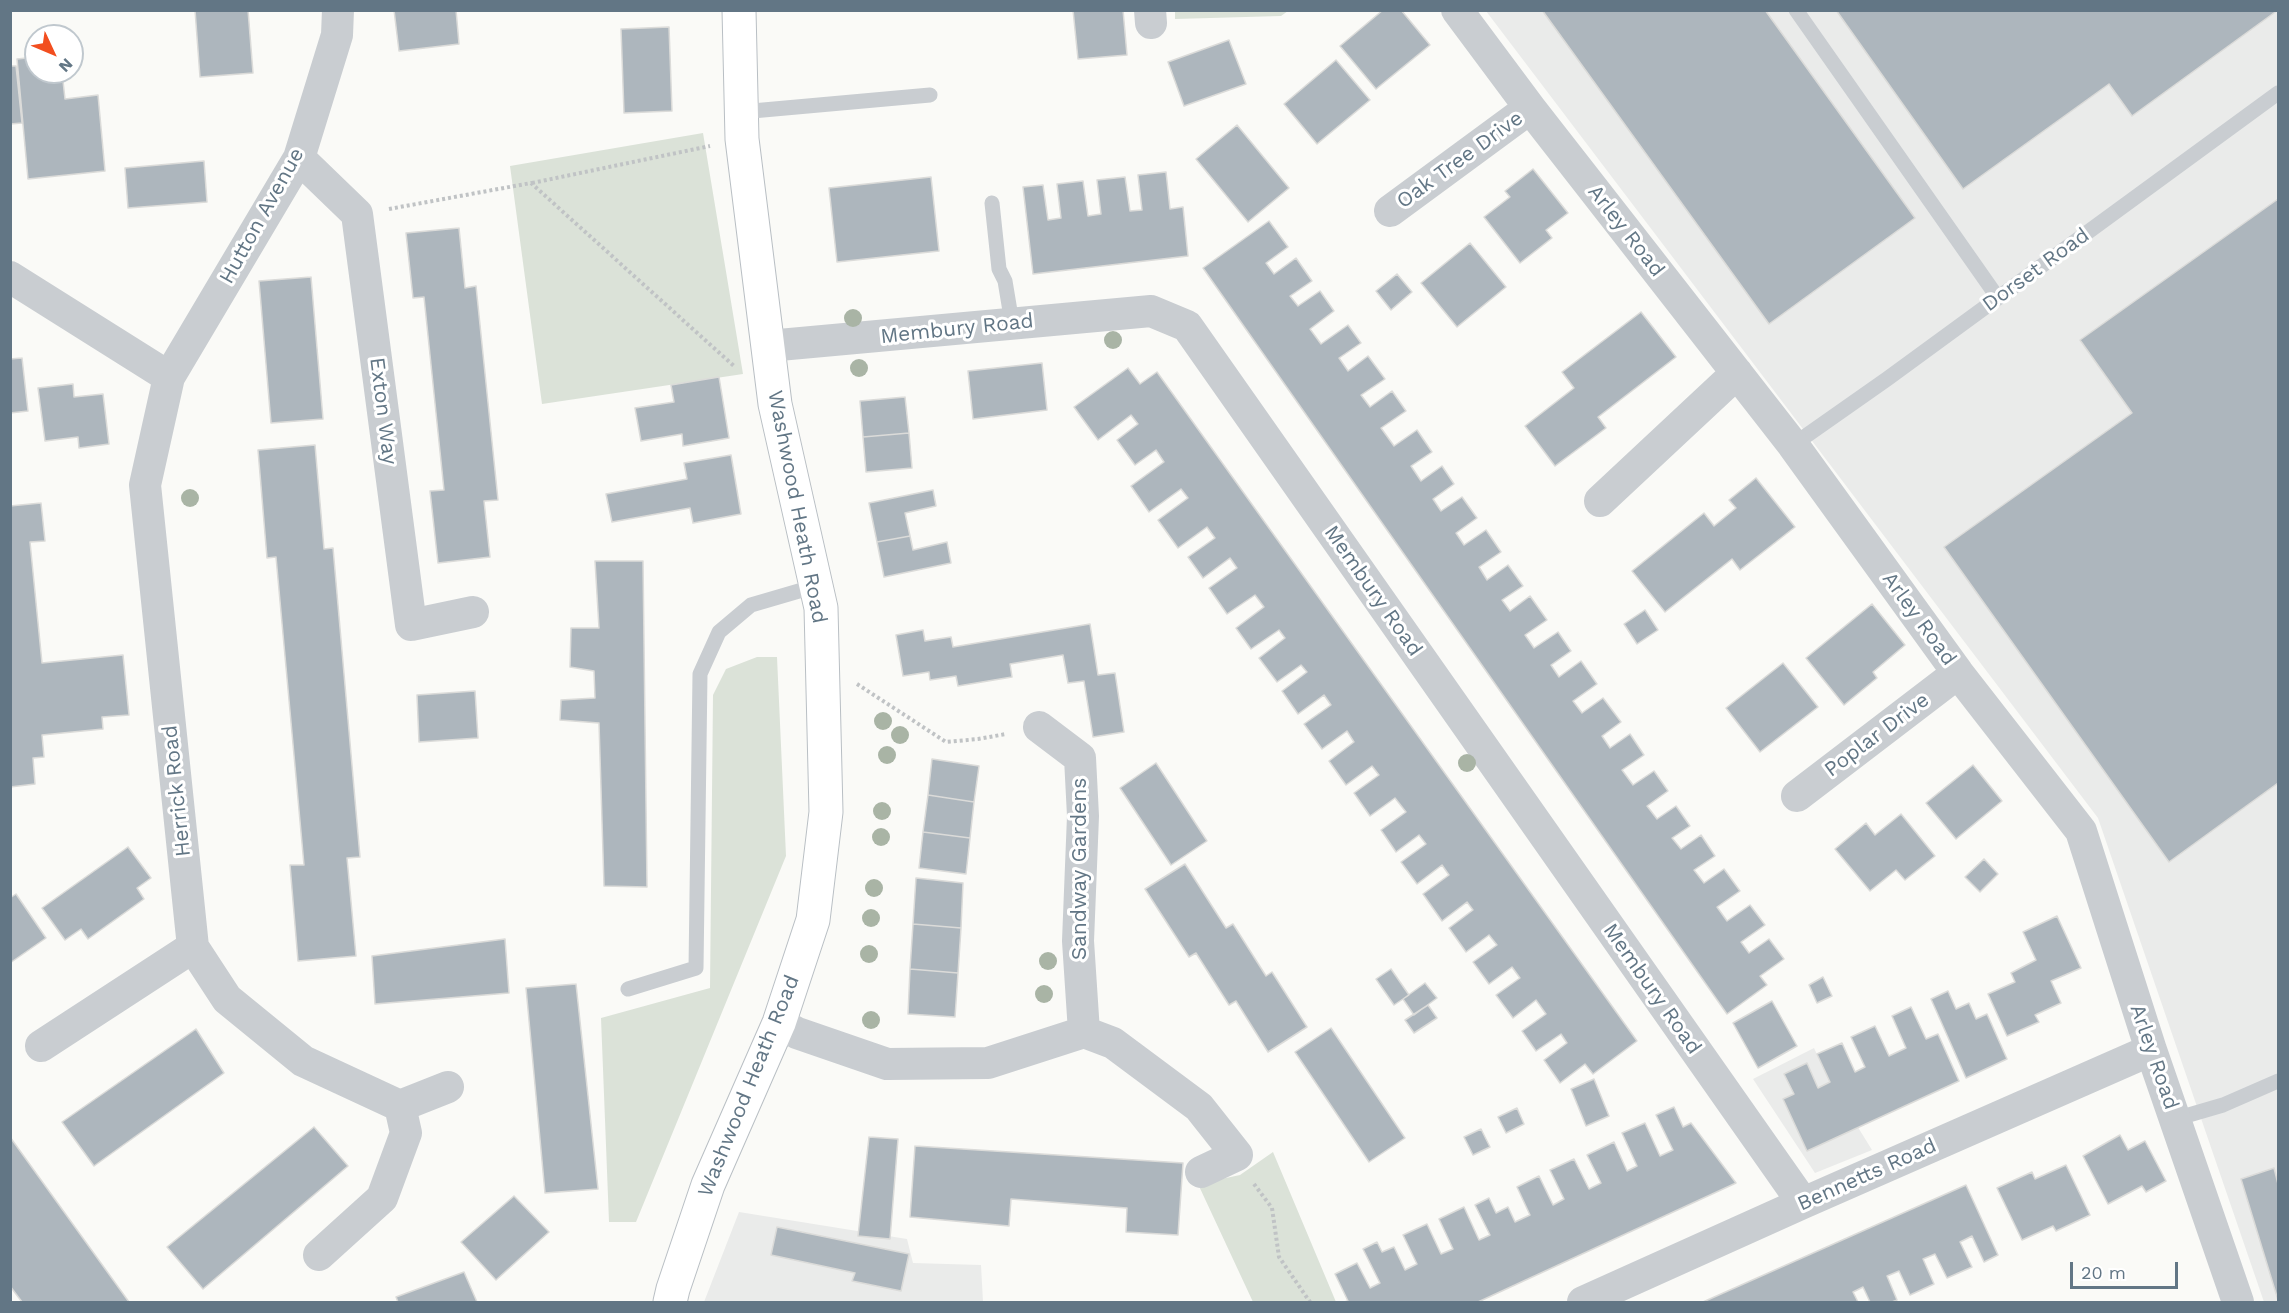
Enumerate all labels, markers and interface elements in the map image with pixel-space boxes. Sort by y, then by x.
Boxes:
north arrow [24,24,84,84]
text: N [55,55,77,76]
street label: Oak Tree Drive [1392,106,1528,214]
street label: Hutton Avenue [214,144,310,288]
street label: Arley Road [1582,180,1670,282]
street label: Dorset Road [1978,223,2094,317]
street label: Membury Road [879,308,1035,350]
street label: Exton Way [364,356,402,466]
street label: Washwood Heath Road [762,388,832,626]
street label: Membury Road [1319,521,1427,661]
street label: Arley Road [1877,567,1961,671]
street label: Poplar Drive [1820,687,1934,783]
street label: Herrick Road [158,724,196,858]
street label: Sandway Gardens [1067,778,1093,960]
street label: Membury Road [1598,919,1706,1059]
street label: Washwood Heath Road [693,971,805,1201]
street label: Arley Road [2124,1001,2184,1113]
street label: Bennetts Road [1794,1133,1940,1217]
scale bar [2073,1250,2181,1288]
text: 20 m [2081,1262,2126,1283]

